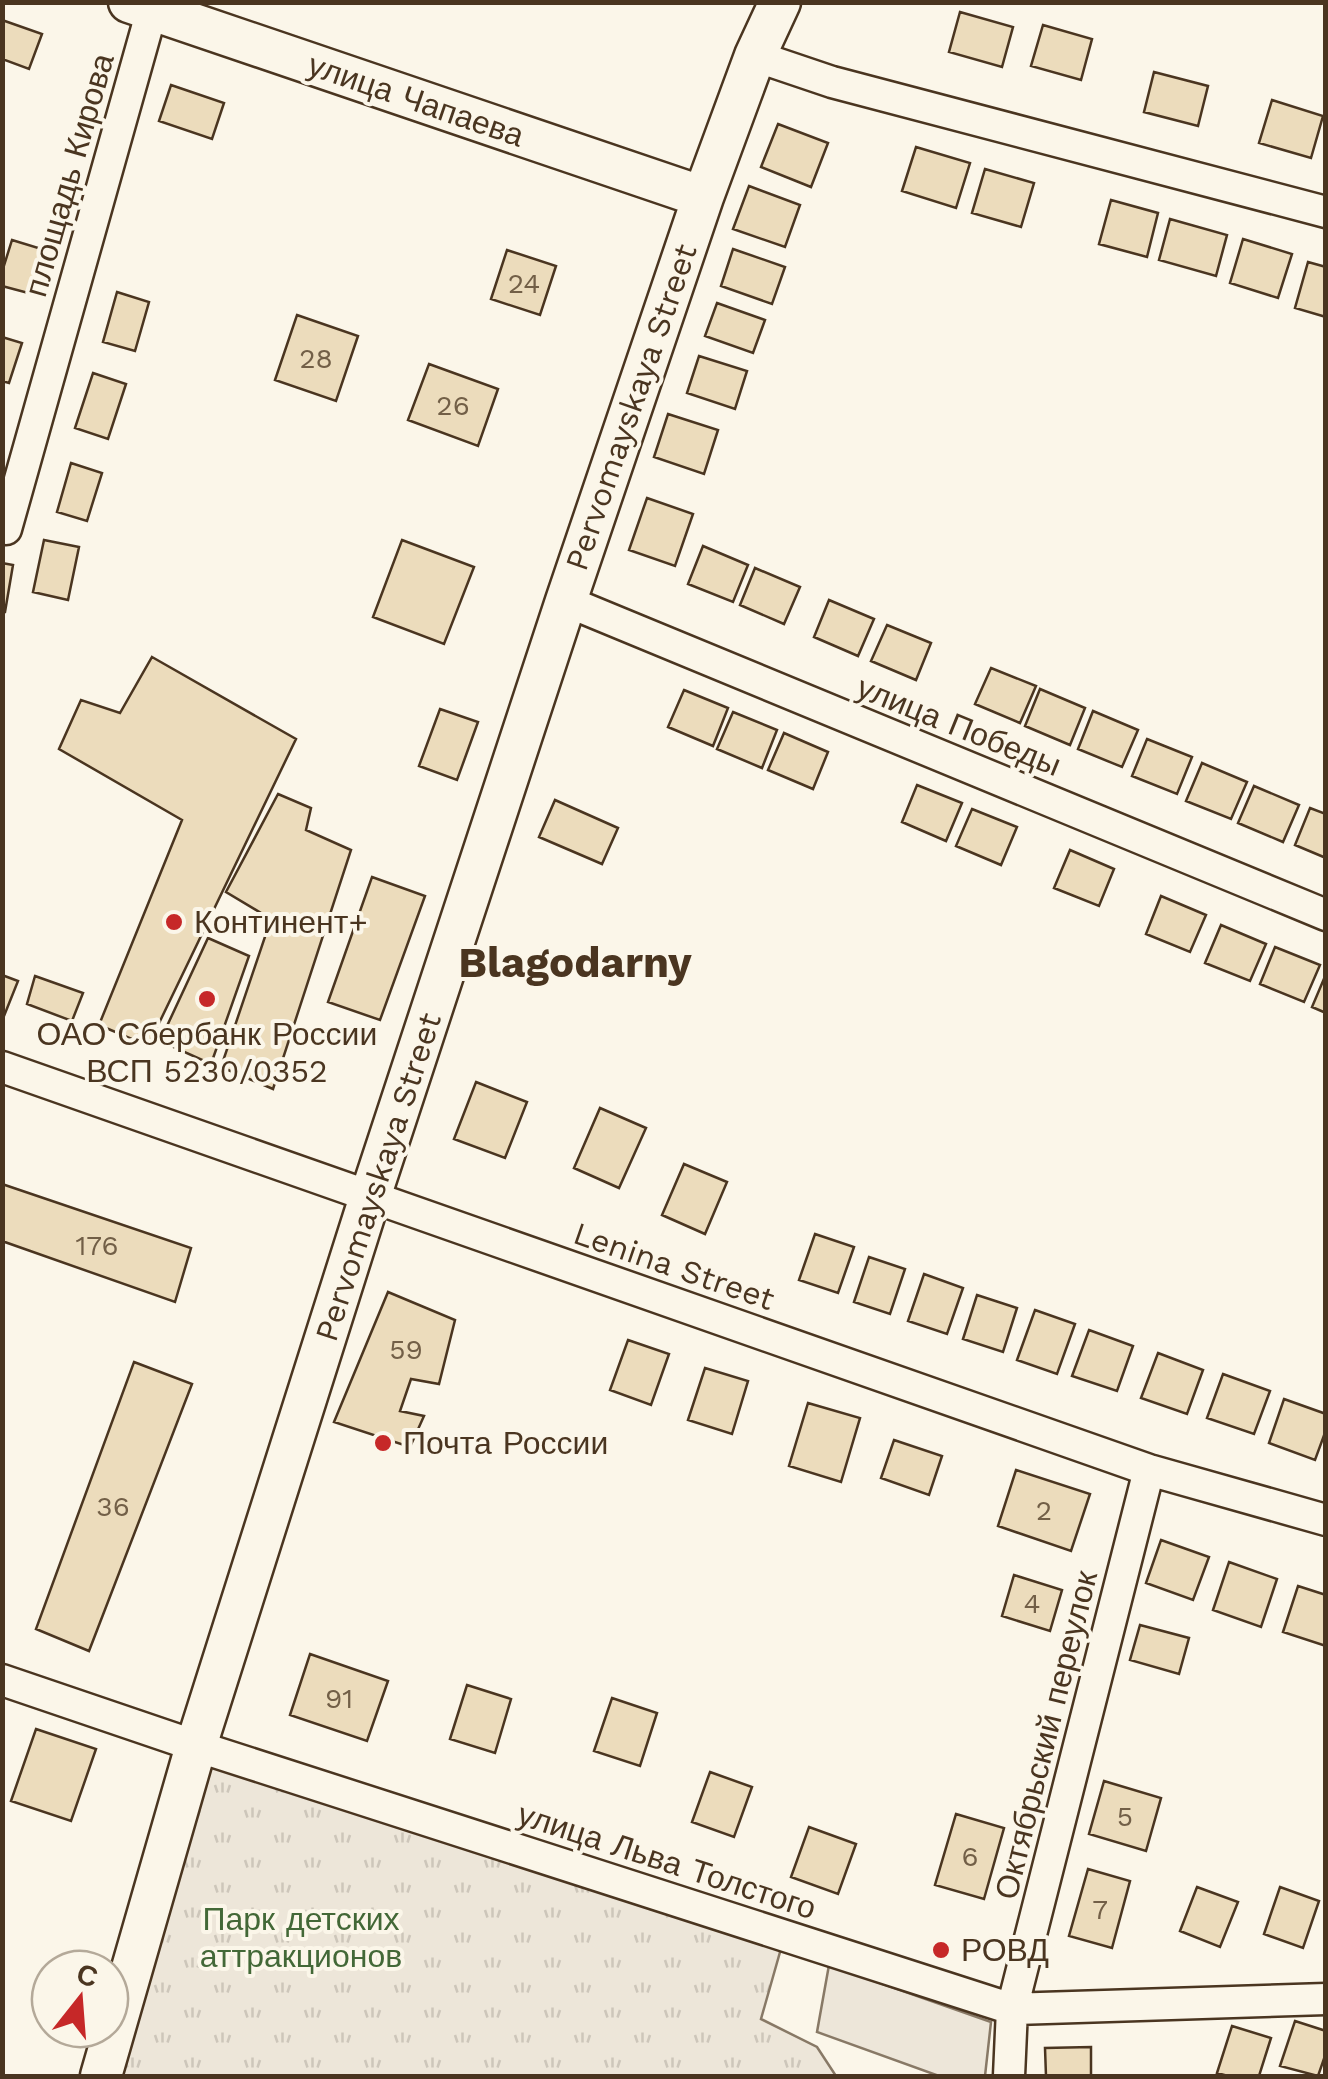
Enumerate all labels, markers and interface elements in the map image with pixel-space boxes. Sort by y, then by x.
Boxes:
street label: улица Чапаева [303,45,529,155]
street label: площадь Кирова [16,49,122,301]
street label: Pervomayskaya Street [557,239,705,575]
house number: 24 [508,267,540,300]
house number: 28 [299,342,333,375]
house number: 26 [436,389,470,422]
street label: улица Победы [852,668,1066,784]
place label: Континент+ [194,903,368,941]
marker: Континент+ [163,911,185,933]
district label: Blagodarny [458,938,692,987]
marker: ОАО Сбербанк России ВСП 5230/0352 [196,988,218,1010]
street label: Pervomayskaya Street [307,1008,449,1346]
place label: ОАО Сбербанк России ВСП 5230/0352 [37,1015,377,1090]
street label: Lenina Street [569,1214,779,1318]
house number: 176 [75,1229,119,1262]
house number: 59 [389,1333,423,1366]
place label: Почта России [403,1424,608,1462]
marker: Почта России [372,1432,394,1454]
house number: 36 [96,1490,130,1523]
house number: 2 [1036,1494,1052,1527]
street label: Октябрьский переулок [987,1566,1105,1903]
house number: 4 [1023,1587,1041,1620]
house number: 91 [325,1682,353,1715]
street label: улица Льва Толстого [513,1795,821,1927]
house number: 5 [1117,1800,1133,1833]
house number: 6 [961,1840,979,1873]
house number: 7 [1092,1893,1108,1926]
park label: Парк детских аттракционов [200,1900,402,1975]
place label: РОВД [961,1931,1049,1969]
marker: РОВД [930,1939,952,1961]
north arrow [30,1949,130,2049]
text: С [73,1957,102,1994]

